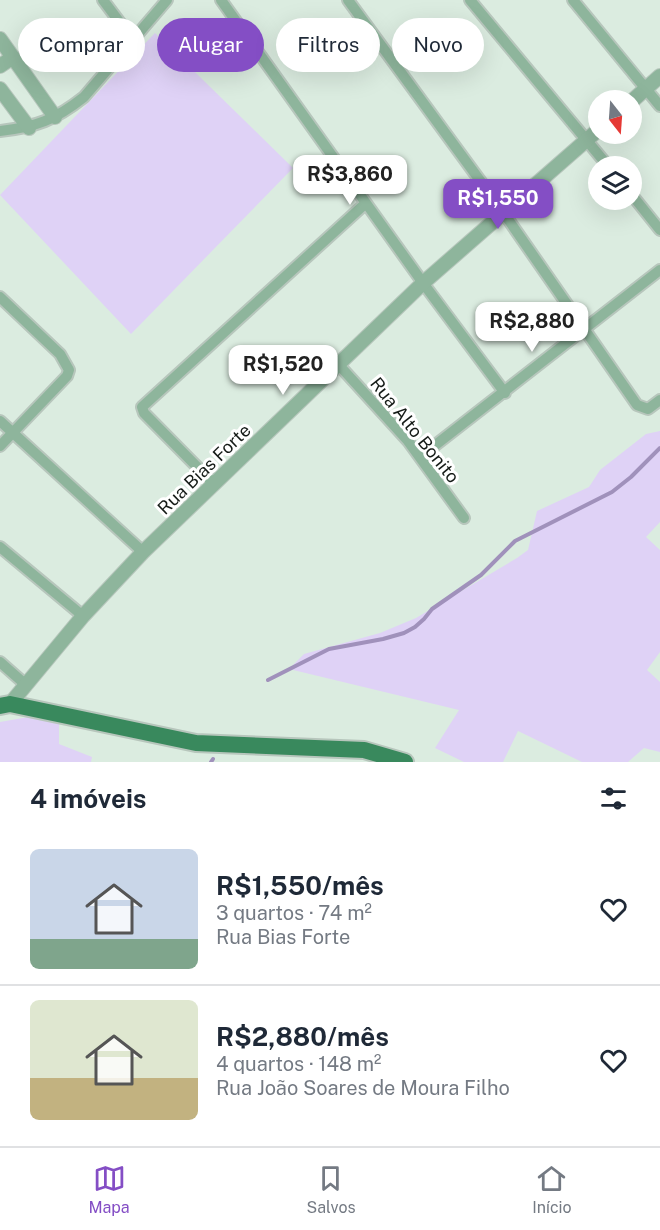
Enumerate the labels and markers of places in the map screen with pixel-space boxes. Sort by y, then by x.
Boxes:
pin: R$3,860 [295,155,405,206]
pin: R$1,550 [443,179,553,230]
pin: R$2,880 [477,302,587,353]
pin: R$1,520 [228,345,338,396]

